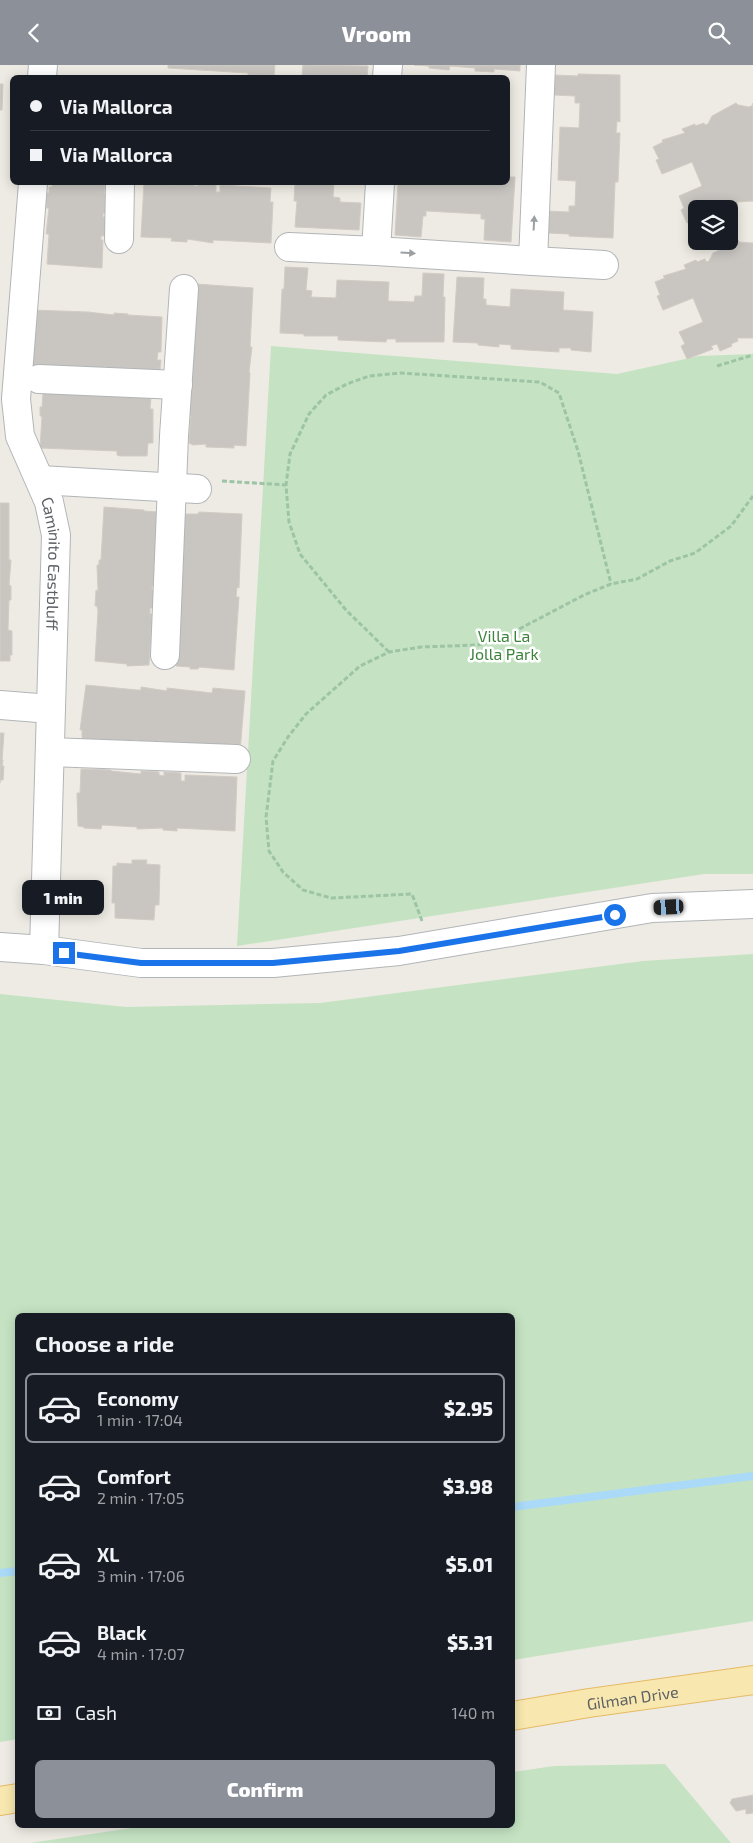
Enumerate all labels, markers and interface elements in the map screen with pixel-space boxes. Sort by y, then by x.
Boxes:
icon: back [20,19,48,47]
icon: search [705,19,733,47]
text: Vroom [342,20,411,46]
text: Via Mallorca [60,95,173,118]
text: Via Mallorca [60,143,173,166]
map controls [688,200,738,250]
button: layers [688,200,738,250]
one-way arrow [531,215,539,231]
one-way arrow [401,250,417,258]
street label: Caminito Eastbluff [38,493,66,631]
park label: Villa La Jolla Park [469,626,539,663]
callout: 1 min [23,881,105,915]
text: 1 min [43,888,83,907]
car [653,899,684,915]
route start [604,904,626,926]
route end [53,942,75,964]
text: Choose a ride [35,1330,174,1356]
icon: car [37,1386,82,1431]
text: Economy [97,1387,179,1410]
text: $2.95 [444,1397,493,1420]
text: 1 min · 17:04 [97,1410,183,1429]
icon: car [37,1464,82,1509]
text: Comfort [97,1465,171,1488]
text: $3.98 [443,1475,493,1498]
text: 2 min · 17:05 [97,1488,184,1507]
icon: car [37,1542,82,1587]
text: XL [97,1543,119,1566]
text: $5.01 [446,1553,493,1576]
text: 3 min · 17:06 [97,1566,185,1585]
icon: car [37,1620,82,1665]
text: Black [97,1621,147,1644]
text: $5.31 [447,1631,493,1654]
text: 4 min · 17:07 [97,1644,185,1663]
street label: Gilman Drive [585,1681,680,1713]
icon: cash [35,1699,63,1727]
text: Cash [75,1701,117,1724]
text: 140 m [452,1703,495,1722]
button: Confirm [35,1760,495,1818]

